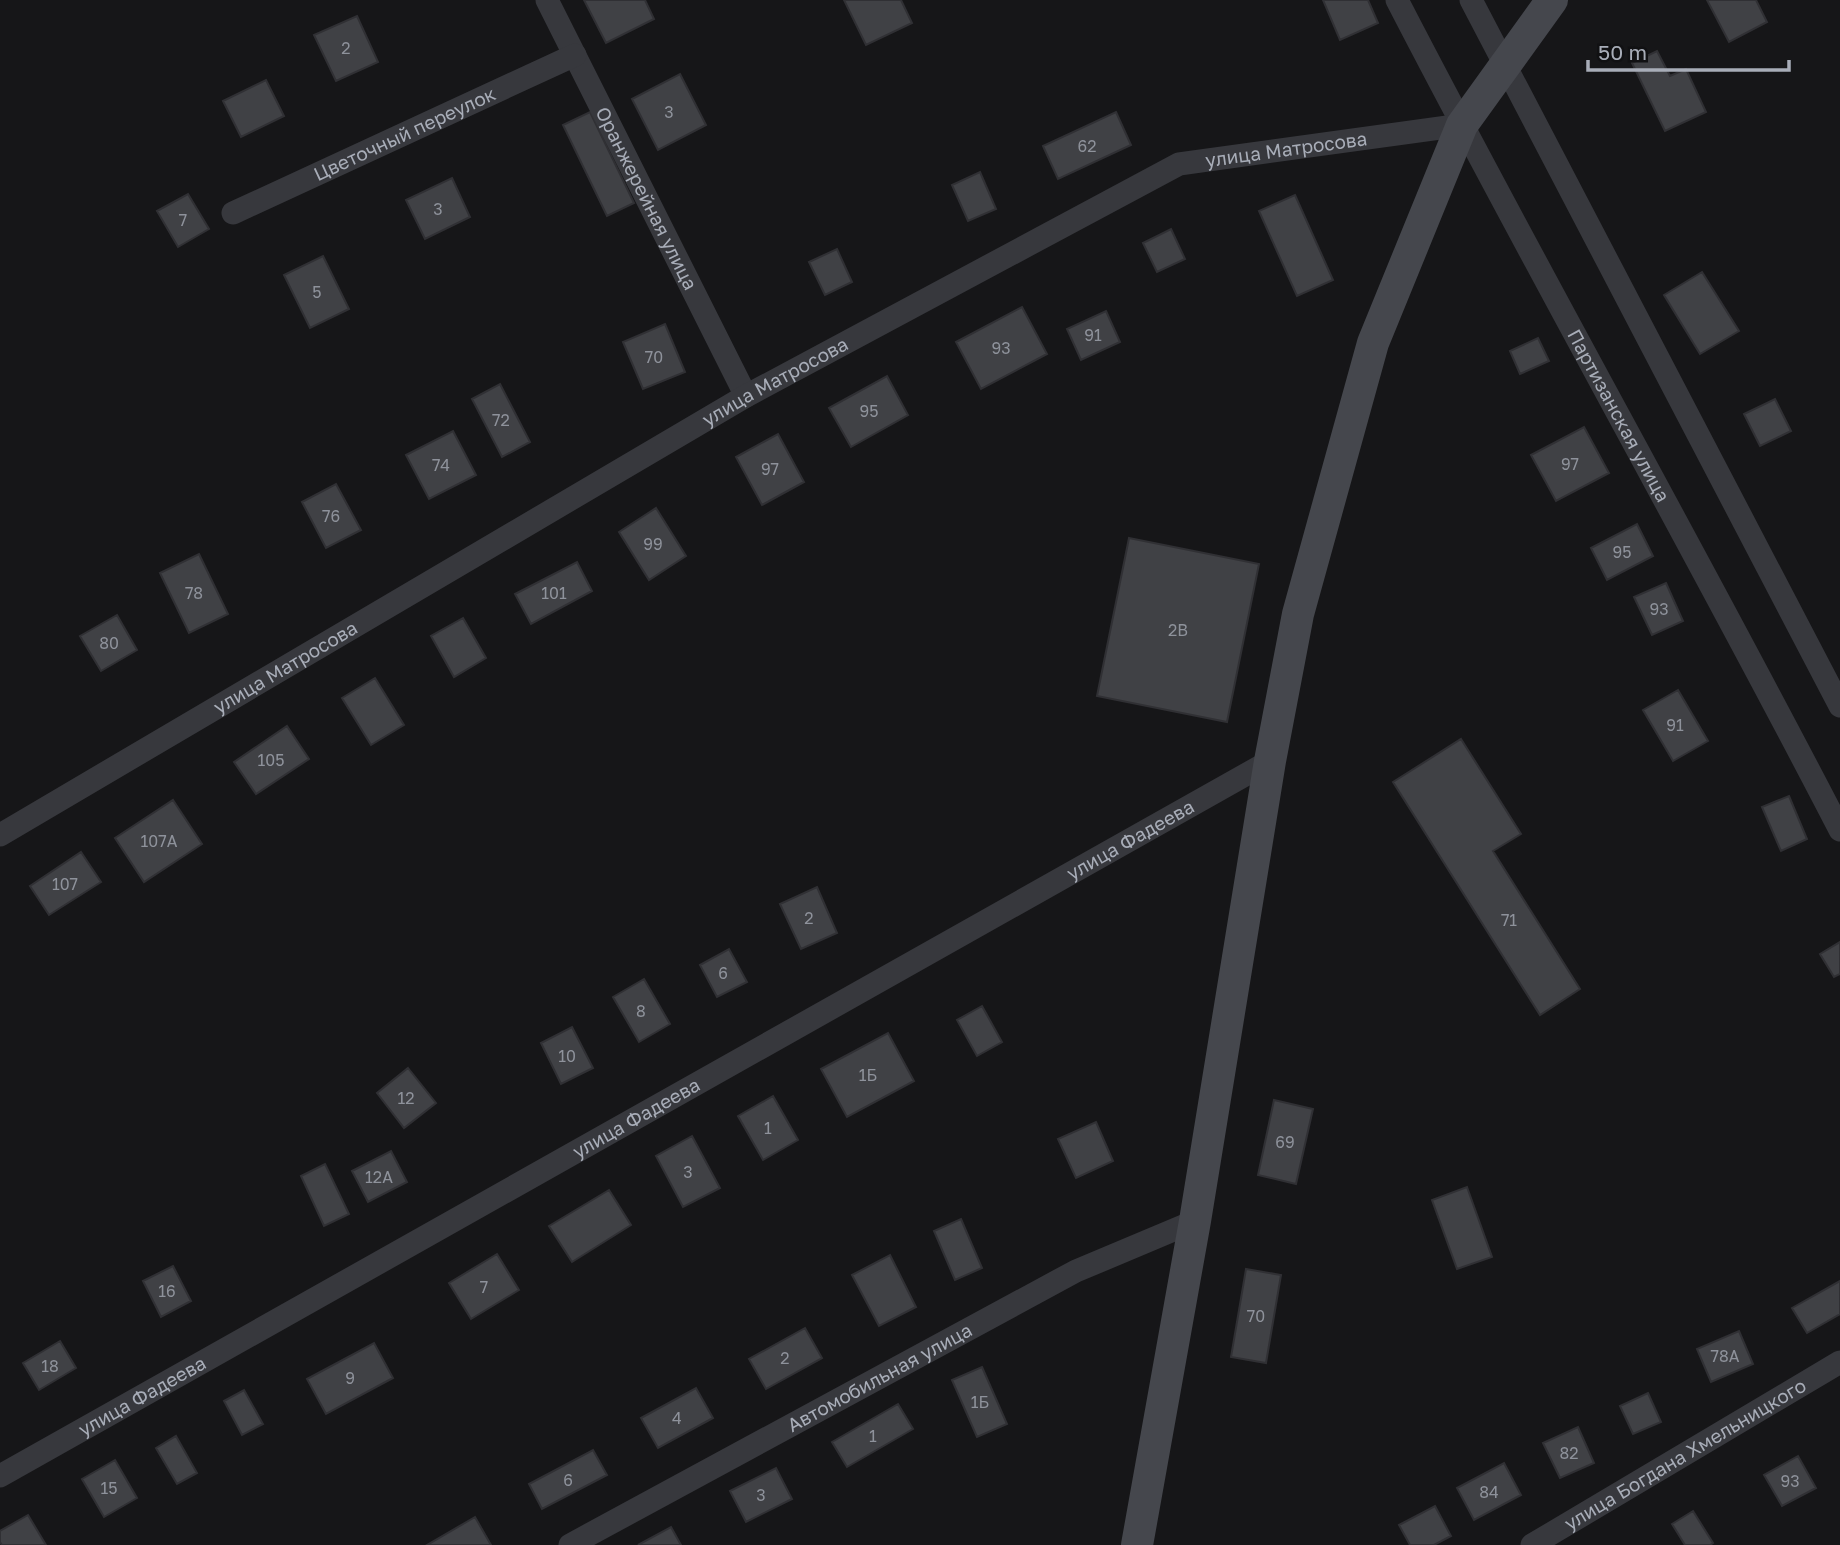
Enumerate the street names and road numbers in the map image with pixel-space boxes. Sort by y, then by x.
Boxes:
street label: Цветочный переулок [310,81,499,185]
street label: Оранжерейная улица [592,103,703,294]
street label: улица Матросова [1204,126,1368,171]
street label: Партизанская улица [1563,325,1675,506]
street label: улица Матросова [698,332,852,430]
street label: улица Матросова [209,615,361,718]
street label: улица Фадеева [1062,794,1198,884]
street label: улица Фадеева [568,1072,704,1162]
street label: Автомобильная улица [783,1318,976,1436]
street label: улица Фадеева [74,1351,210,1441]
street label: улица Богдана Хмельницкого [1560,1373,1810,1534]

